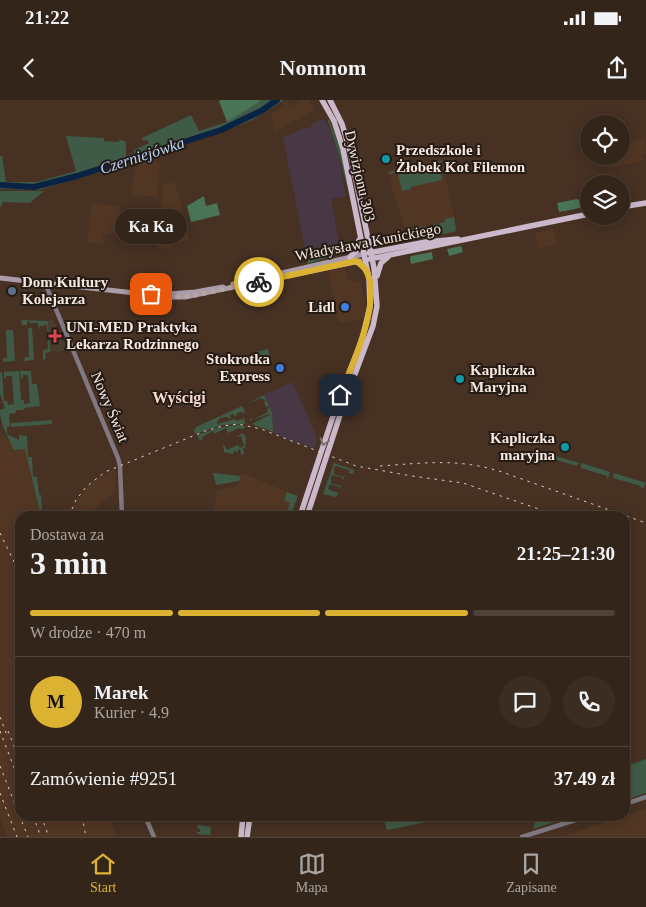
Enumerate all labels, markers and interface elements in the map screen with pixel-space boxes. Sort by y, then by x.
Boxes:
text: 21:22 [25,7,69,28]
icon: back [15,54,43,82]
icon: share [603,54,631,82]
text: Nomnom [280,55,366,80]
map controls [580,115,630,225]
button: locate [580,115,630,165]
street label: Dywizjonu 303 [342,129,378,223]
water label: Czerniejówka [98,134,187,178]
place label: Przedszkole i Żłobek Kot Filemon [396,142,526,175]
marker: Przedszkole i Żłobek Kot Filemon [380,153,392,165]
button: layers [580,175,630,225]
callout: Ka Ka [115,209,187,244]
text: Ka Ka [129,218,173,235]
street label: Władysława Kunickiego [294,220,442,264]
courier [234,257,284,307]
icon: bike [245,268,273,296]
pin [130,273,172,315]
place label: Dom Kultury Kolejarza [22,274,109,307]
icon: bag [137,280,165,308]
marker: Dom Kultury Kolejarza [6,285,18,297]
place label: Lidl [308,299,335,315]
marker: Lidl [339,301,351,313]
place label: UNI-MED Praktyka Lekarza Rodzinnego [66,319,199,352]
marker: UNI-MED Praktyka Lekarza Rodzinnego [48,329,62,343]
place label: Stokrotka Express [206,351,270,384]
marker: Stokrotka Express [274,362,286,374]
place label: Kapliczka Maryjna [470,362,536,395]
street label: Nowy Świat [88,370,132,445]
marker: Kapliczka Maryjna [454,373,466,385]
pin [319,374,361,416]
icon: home [326,381,354,409]
district label: Wyścigi [152,389,206,407]
place label: Kapliczka maryjna [490,430,555,463]
one-way arrow [320,437,330,446]
marker: Kapliczka maryjna [559,441,571,453]
text: Dostawa za [30,526,104,543]
text: 21:25–21:30 [517,543,615,564]
text: 3 min [30,545,107,581]
text: W drodze · 470 m [30,624,146,641]
button: chat [499,676,551,728]
button: phone [563,676,615,728]
text: Marek [94,682,149,703]
text: M [47,691,65,712]
text: Kurier · 4.9 [94,704,169,721]
text: Zamówienie #9251 [30,768,177,789]
text: 37.49 zł [554,768,615,789]
tab: Start [89,850,117,896]
tab: Mapa [296,850,328,896]
tab: Zapisane [506,850,557,896]

